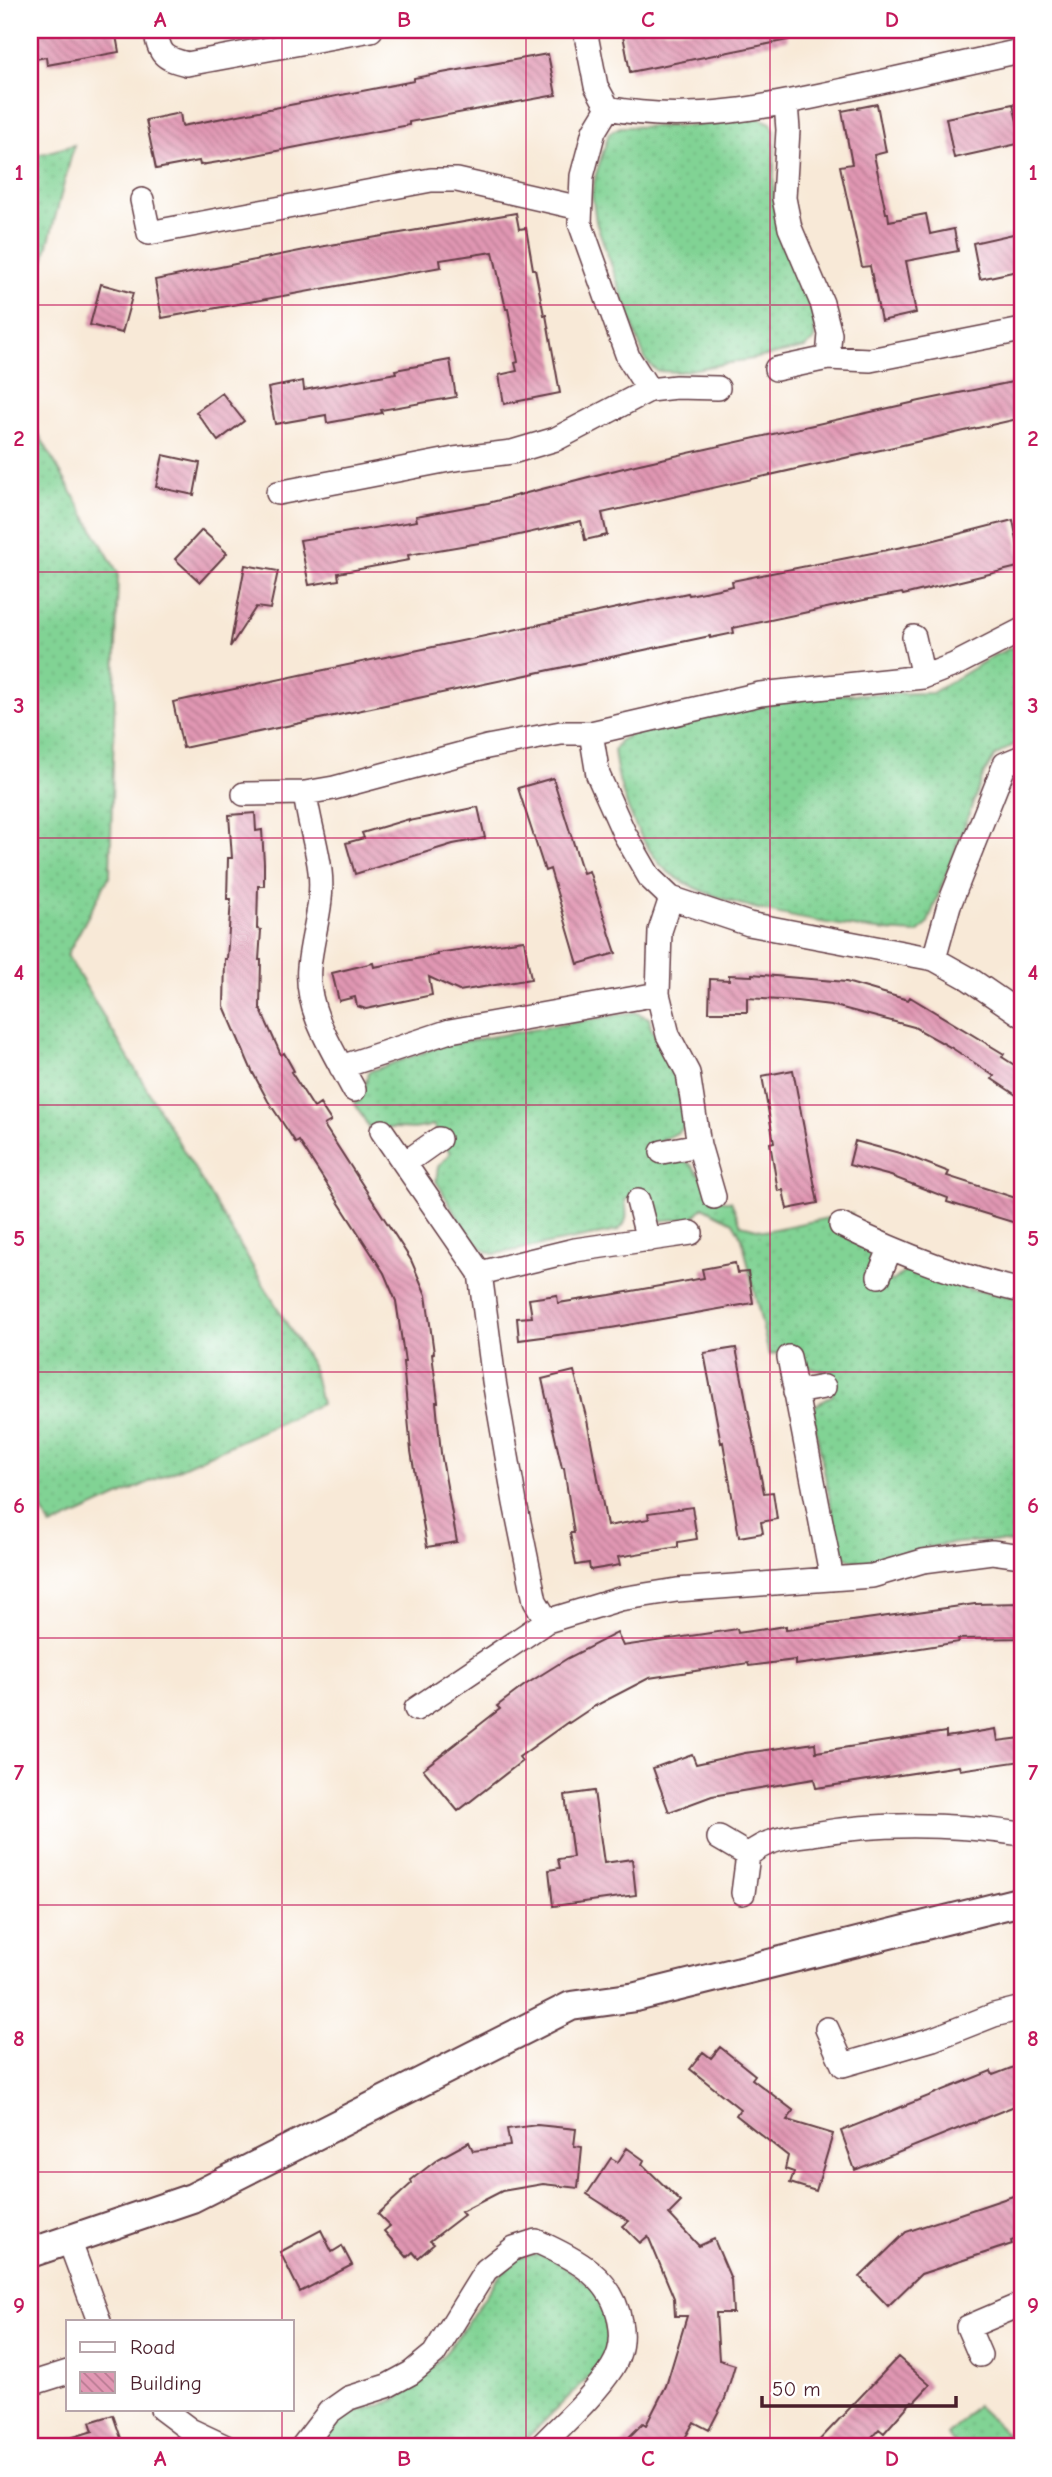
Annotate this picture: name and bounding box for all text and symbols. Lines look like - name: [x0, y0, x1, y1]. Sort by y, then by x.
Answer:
- text: A: [154, 6, 167, 33]
- text: B: [397, 6, 411, 33]
- text: C: [641, 6, 655, 33]
- text: D: [885, 6, 899, 33]
- text: 1: [14, 159, 24, 186]
- text: 1: [1028, 159, 1038, 186]
- text: 2: [13, 425, 25, 452]
- text: 2: [1027, 425, 1039, 452]
- text: 3: [13, 692, 25, 719]
- text: 3: [1027, 692, 1039, 719]
- text: 4: [14, 959, 25, 986]
- text: 4: [1028, 959, 1039, 986]
- text: 5: [13, 1225, 25, 1252]
- text: 5: [1027, 1225, 1039, 1252]
- text: 6: [13, 1492, 25, 1519]
- text: 6: [1027, 1492, 1039, 1519]
- text: 7: [14, 1759, 25, 1786]
- text: 7: [1028, 1759, 1039, 1786]
- text: 8: [13, 2025, 25, 2052]
- text: 8: [1027, 2025, 1039, 2052]
- text: 9: [13, 2292, 25, 2319]
- text: 9: [1027, 2292, 1039, 2319]
- legend: [66, 2320, 294, 2410]
- text: Road: [130, 2335, 175, 2359]
- scale bar: [762, 2365, 956, 2409]
- text: Building: [130, 2371, 202, 2395]
- text: 50 m: [772, 2377, 821, 2401]
- text: A: [154, 2445, 167, 2472]
- text: B: [397, 2445, 411, 2472]
- text: C: [641, 2445, 655, 2472]
- text: D: [885, 2445, 899, 2472]

